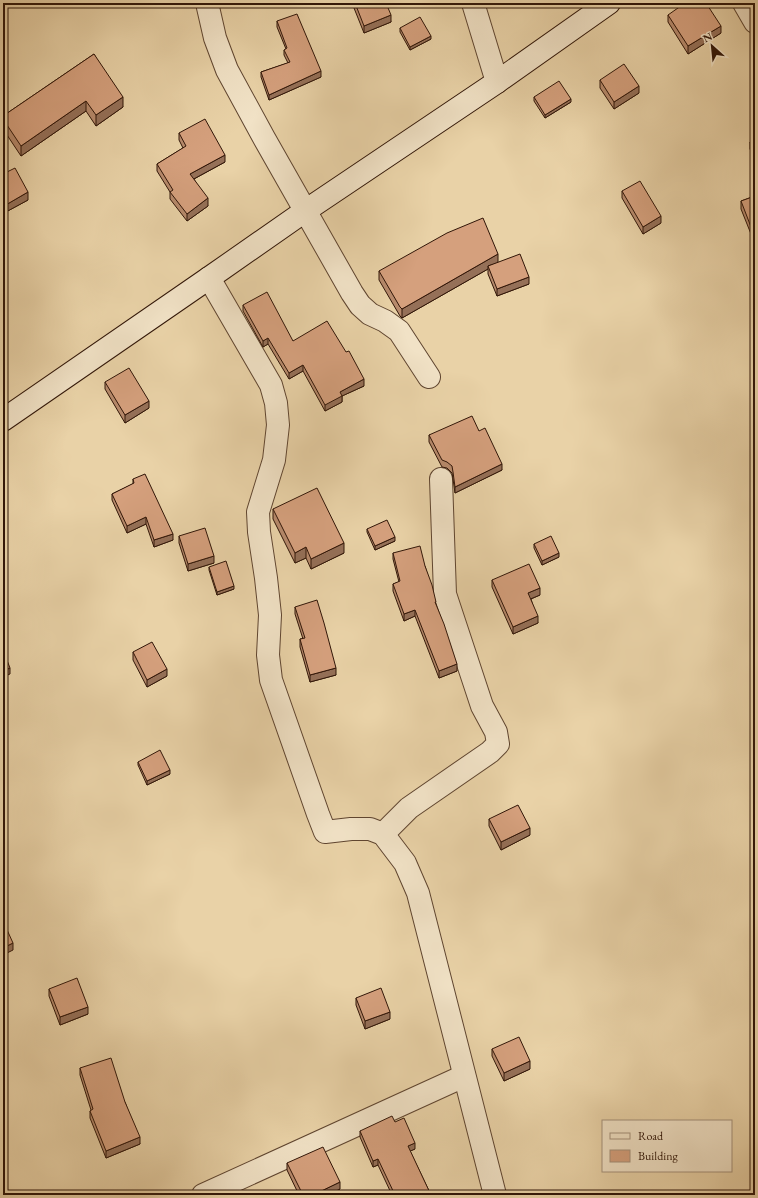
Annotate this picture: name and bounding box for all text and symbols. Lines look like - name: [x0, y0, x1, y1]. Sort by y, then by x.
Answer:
- north arrow: [692, 26, 732, 66]
- text: N: [700, 29, 715, 45]
- legend: [602, 1120, 732, 1172]
- text: Road: [638, 1128, 664, 1144]
- text: Building: [638, 1148, 679, 1164]

